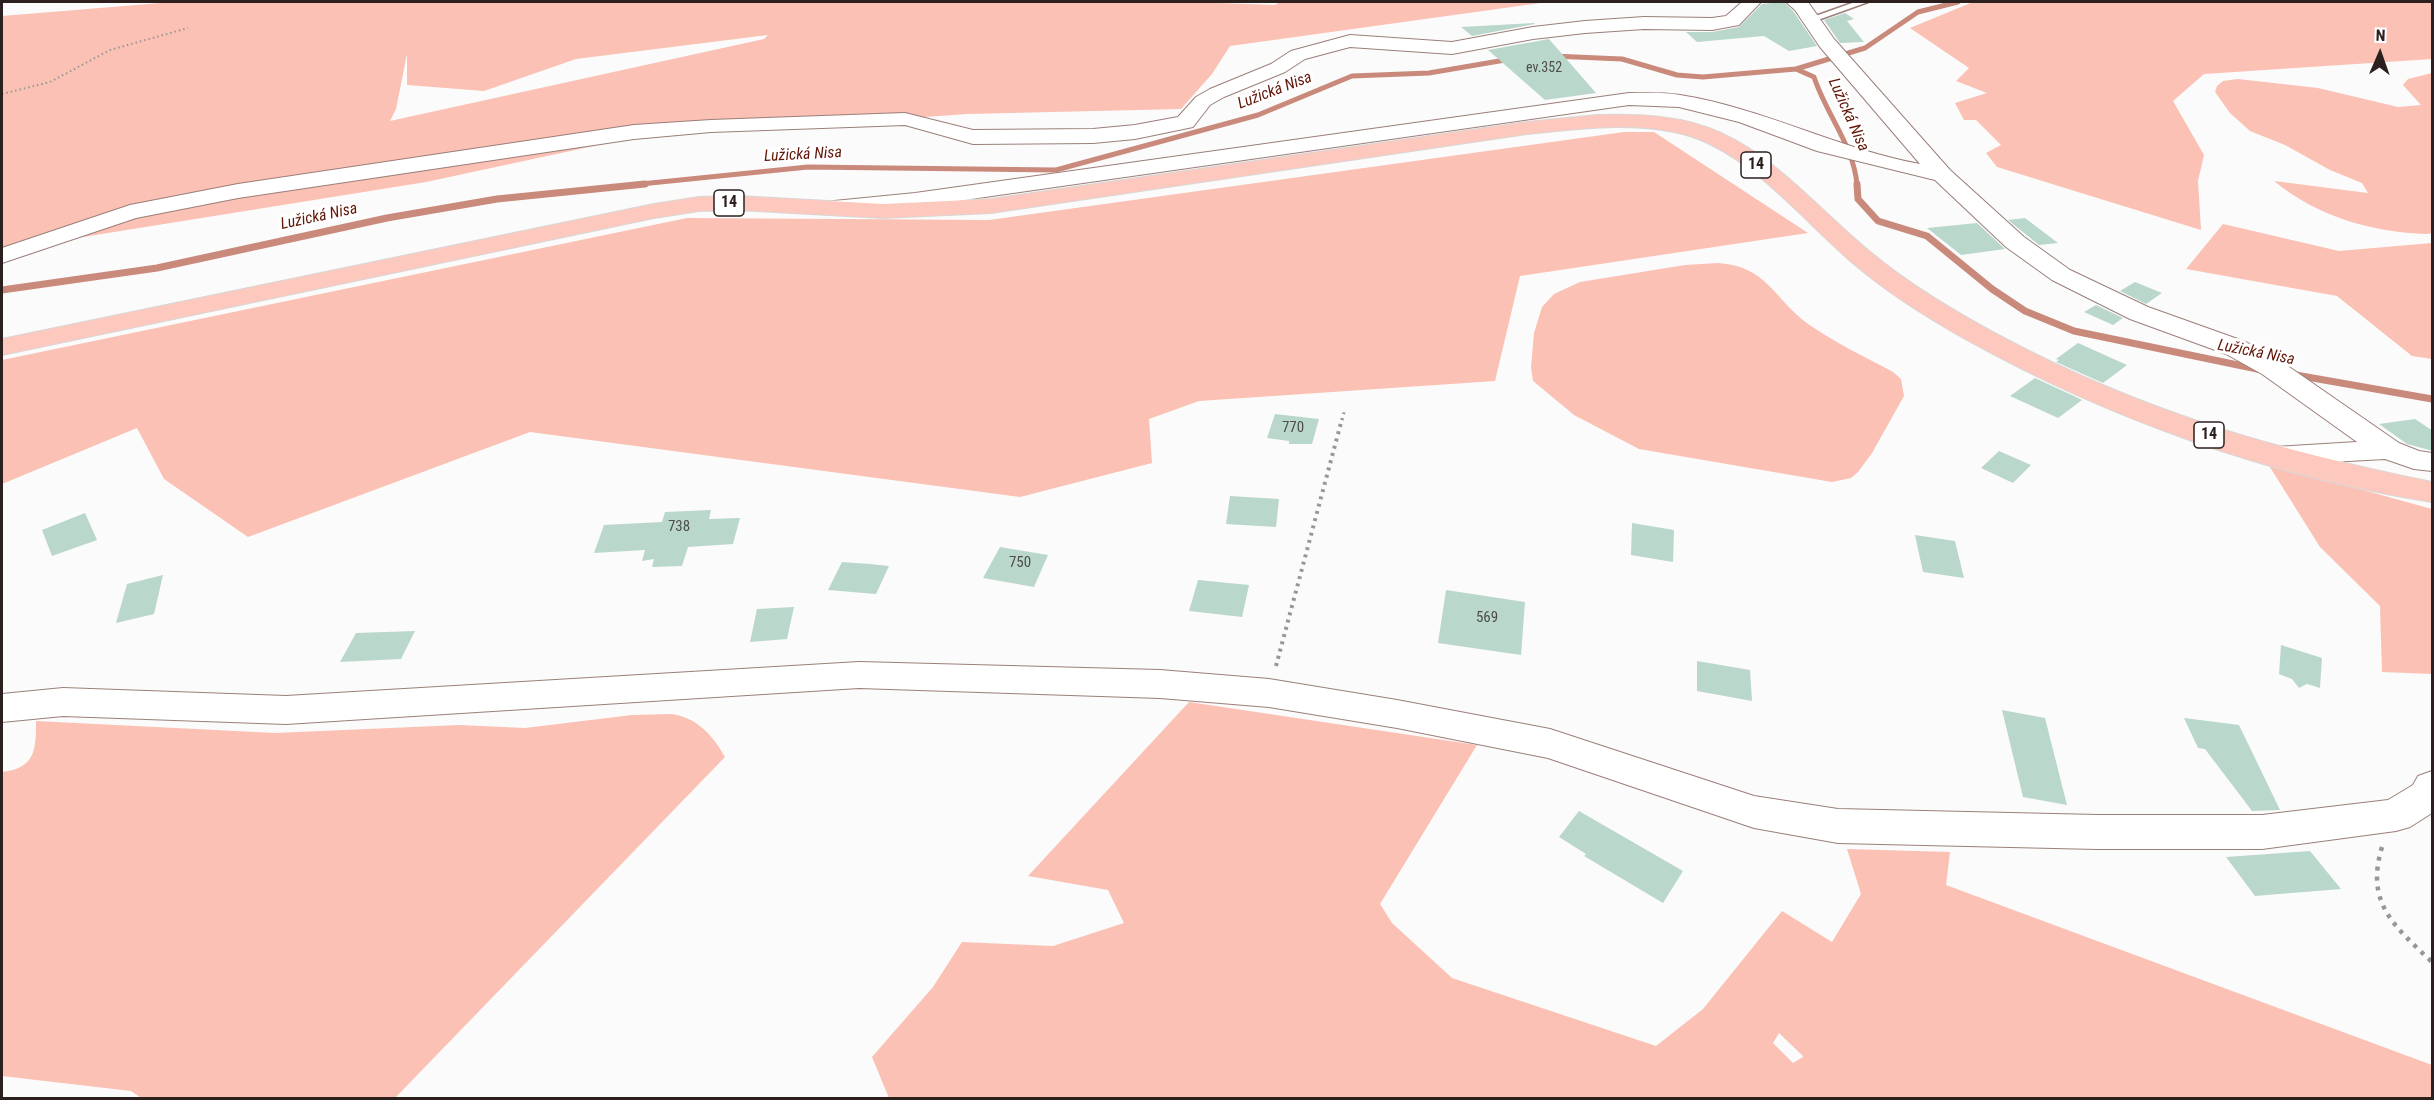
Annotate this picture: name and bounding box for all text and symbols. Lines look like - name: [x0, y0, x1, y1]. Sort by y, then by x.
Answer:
- north arrow: [2350, 24, 2410, 84]
- text: N: [2375, 26, 2386, 45]
- house number: ev.352: [1526, 60, 1562, 76]
- water label: Lužická Nisa: [1235, 68, 1315, 114]
- water label: Lužická Nisa: [1823, 76, 1873, 154]
- water label: Lužická Nisa: [764, 143, 842, 167]
- road number: 14: [1741, 152, 1771, 178]
- road number: 14: [714, 190, 744, 216]
- water label: Lužická Nisa: [279, 200, 359, 234]
- water label: Lužická Nisa: [2216, 336, 2296, 370]
- house number: 770: [1282, 419, 1304, 437]
- road number: 14: [2194, 422, 2224, 448]
- house number: 738: [668, 518, 690, 536]
- house number: 750: [1009, 554, 1031, 572]
- house number: 569: [1476, 609, 1498, 627]

